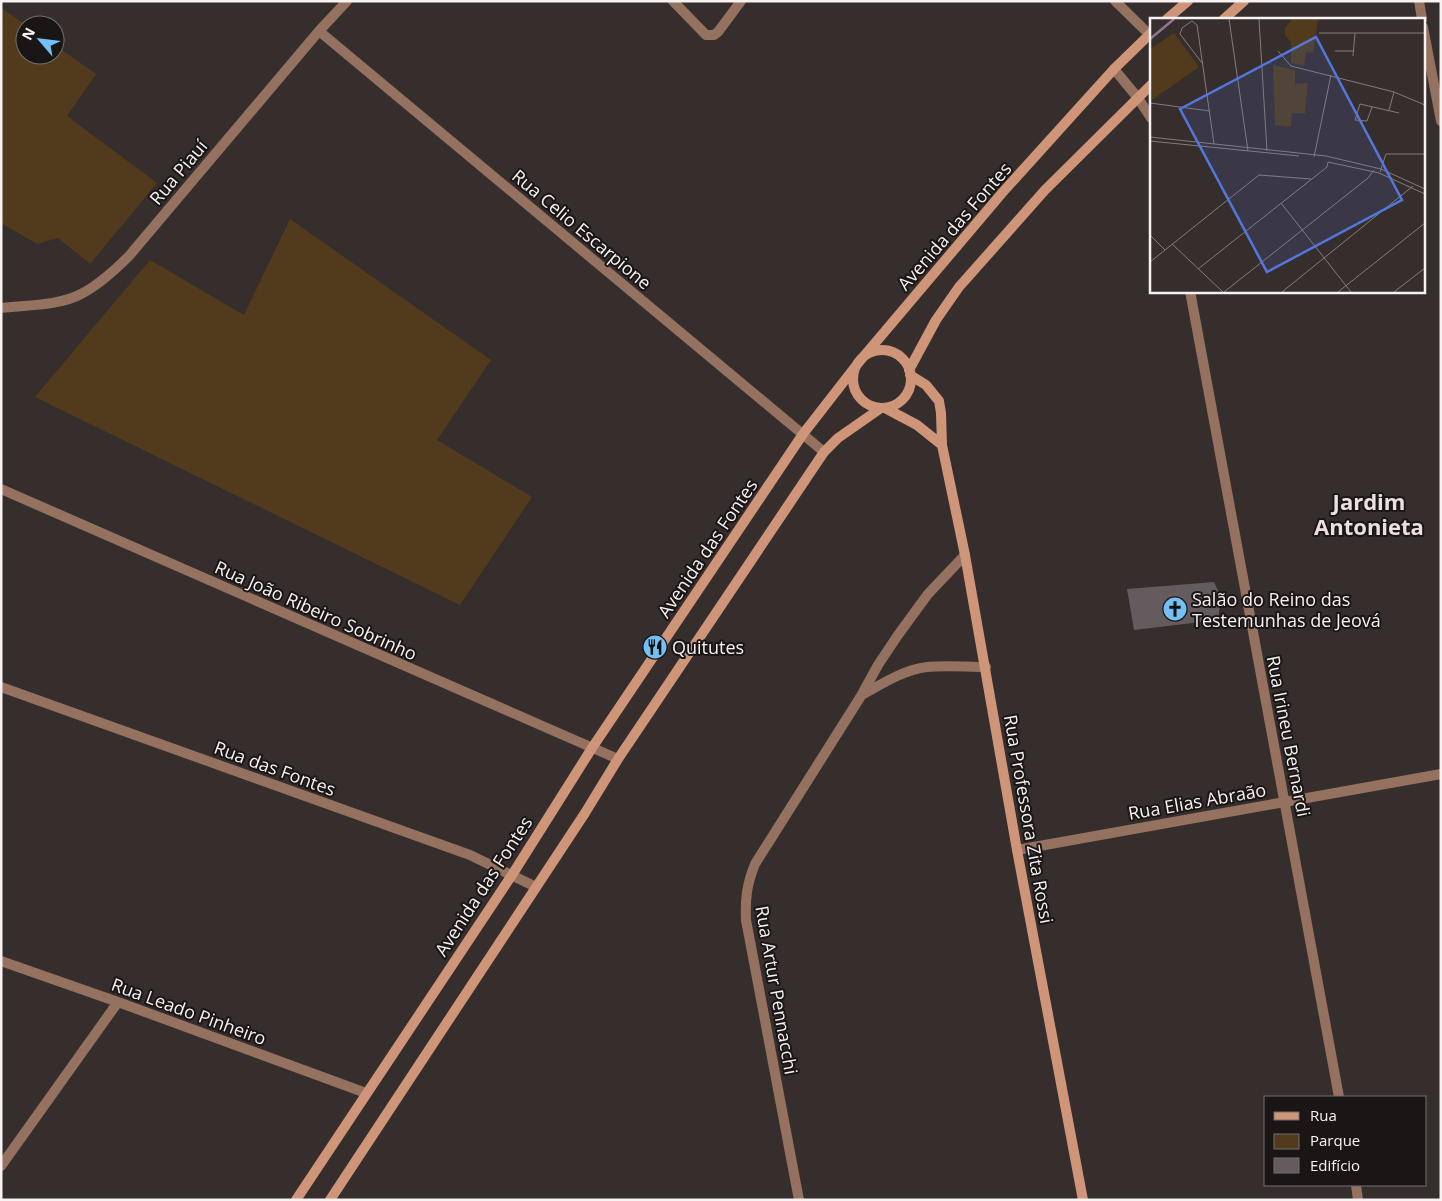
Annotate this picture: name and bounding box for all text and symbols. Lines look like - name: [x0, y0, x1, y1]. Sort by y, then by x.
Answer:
- north arrow: [15, 15, 65, 65]
- inset map: [1150, 18, 1424, 292]
- text: N: [17, 24, 39, 43]
- street label: Rua Piauí: [144, 134, 212, 210]
- street label: Avenida das Fontes: [892, 157, 1016, 295]
- street label: Rua Celio Escarpione: [507, 164, 657, 294]
- street label: Avenida das Fontes: [652, 474, 762, 622]
- district label: Jardim Antonieta: [1314, 486, 1424, 541]
- street label: Rua João Ribeiro Sobrinho: [211, 555, 421, 665]
- place label: Salão do Reino das Testemunhas de Jeová: [1192, 587, 1381, 632]
- church icon: Salão do Reino das Testemunhas de Jeová: [1162, 596, 1188, 622]
- restaurant icon: Quitutes: [642, 634, 668, 660]
- place label: Quitutes: [672, 635, 744, 659]
- street label: Rua Irineu Bernardi: [1262, 653, 1316, 819]
- street label: Rua Professora Zita Rossi: [999, 713, 1059, 925]
- street label: Rua das Fontes: [211, 735, 339, 801]
- street label: Rua Elias Abraão: [1126, 777, 1268, 825]
- street label: Avenida das Fontes: [429, 811, 537, 961]
- street label: Rua Artur Pennacchi: [750, 904, 804, 1076]
- street label: Rua Leado Pinheiro: [108, 972, 270, 1050]
- legend: [1264, 1096, 1427, 1186]
- text: Rua: [1310, 1105, 1337, 1125]
- text: Parque: [1310, 1130, 1360, 1150]
- text: Edifício: [1310, 1155, 1360, 1175]

